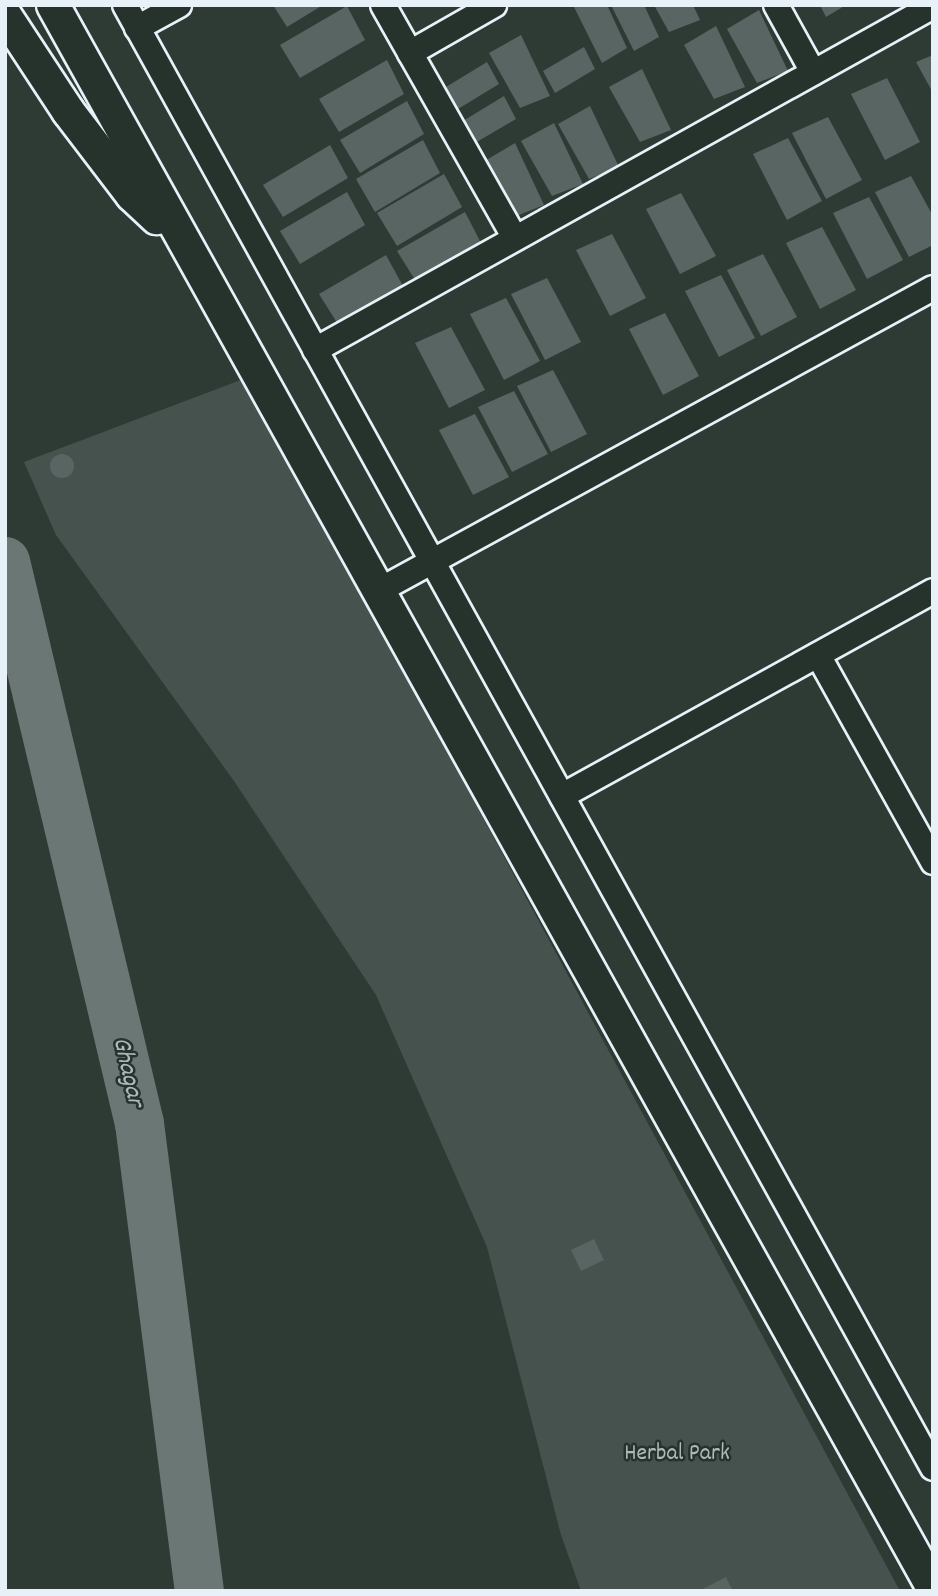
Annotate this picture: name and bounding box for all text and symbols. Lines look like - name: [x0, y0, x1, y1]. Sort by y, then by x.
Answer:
- water label: Ghagar: [104, 1034, 150, 1110]
- park label: Herbal Park: [624, 1441, 730, 1469]

